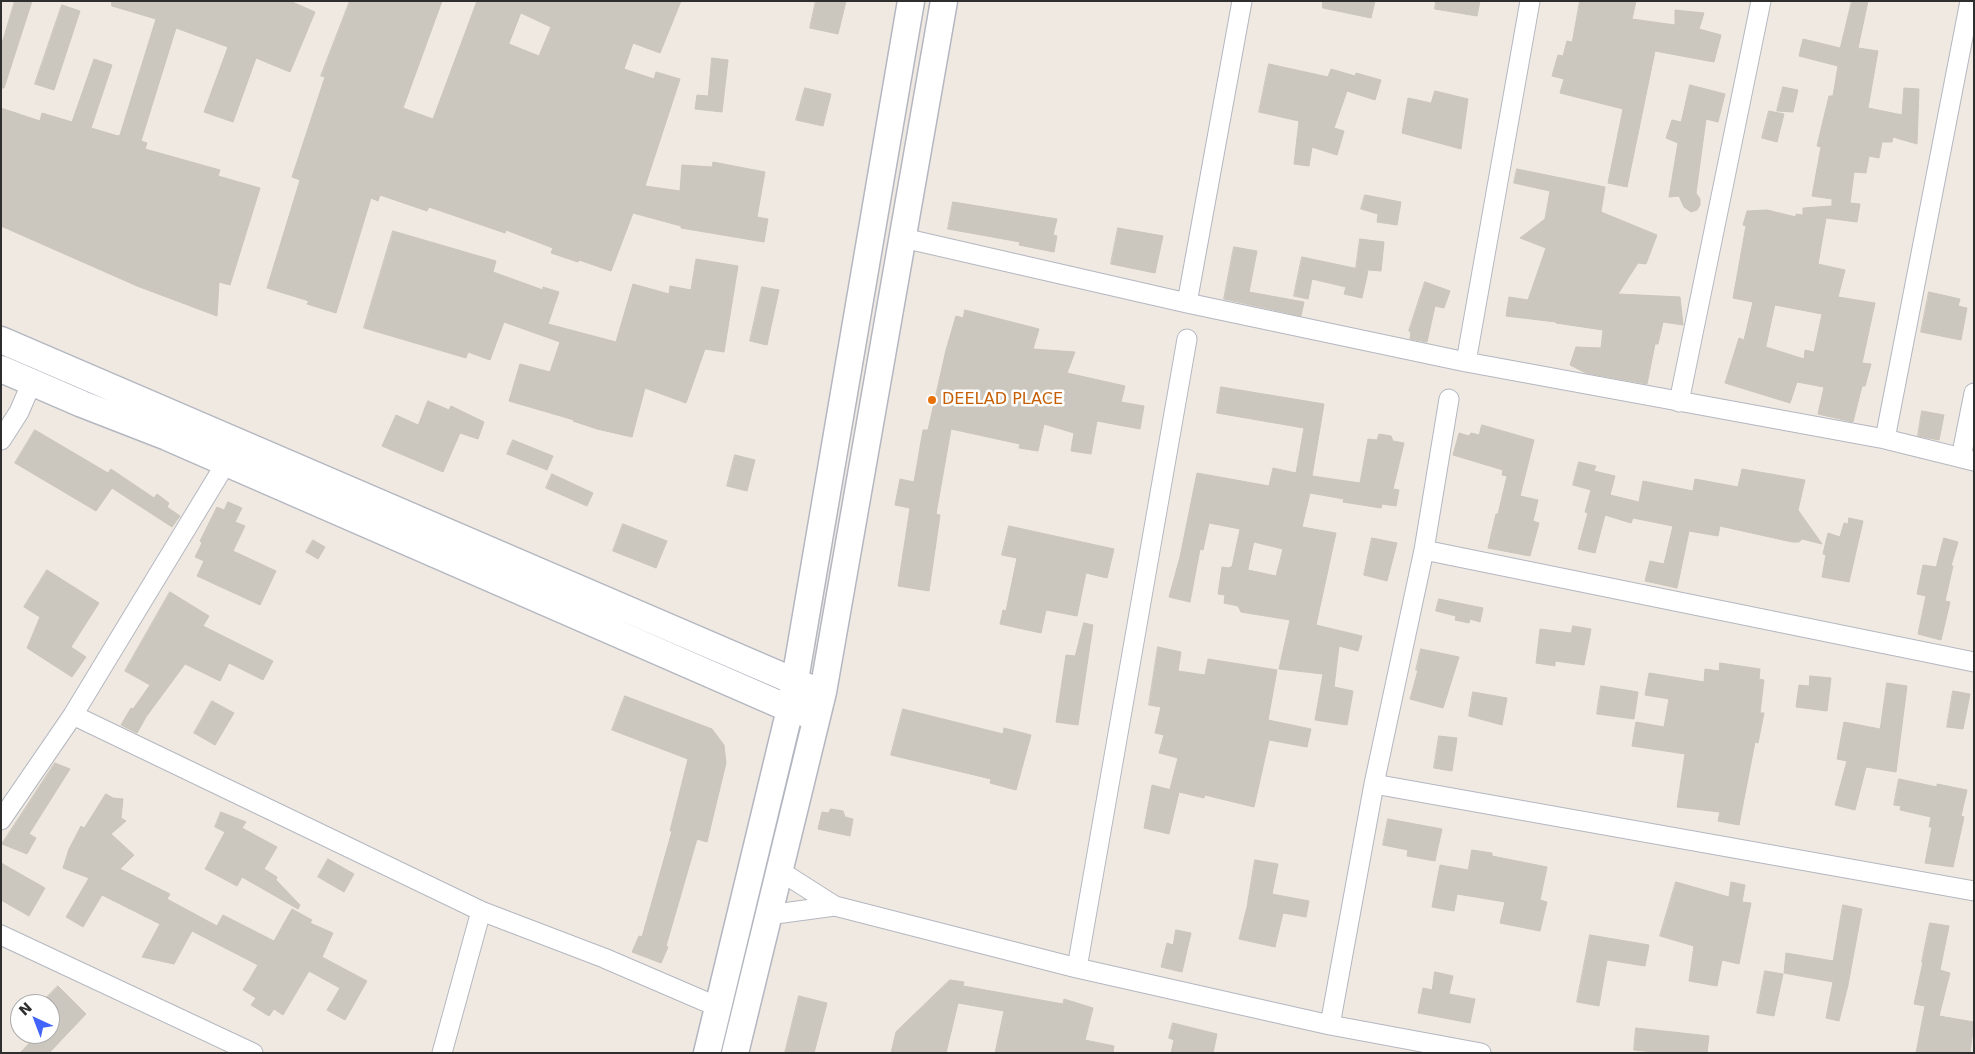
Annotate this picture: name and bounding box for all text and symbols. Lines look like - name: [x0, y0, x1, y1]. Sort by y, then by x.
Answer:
- place label: DEELAD PLACE: [942, 390, 1063, 410]
- marker: DEELAD PLACE: [926, 394, 938, 406]
- north arrow: [10, 994, 60, 1044]
- text: N: [16, 999, 35, 1019]

